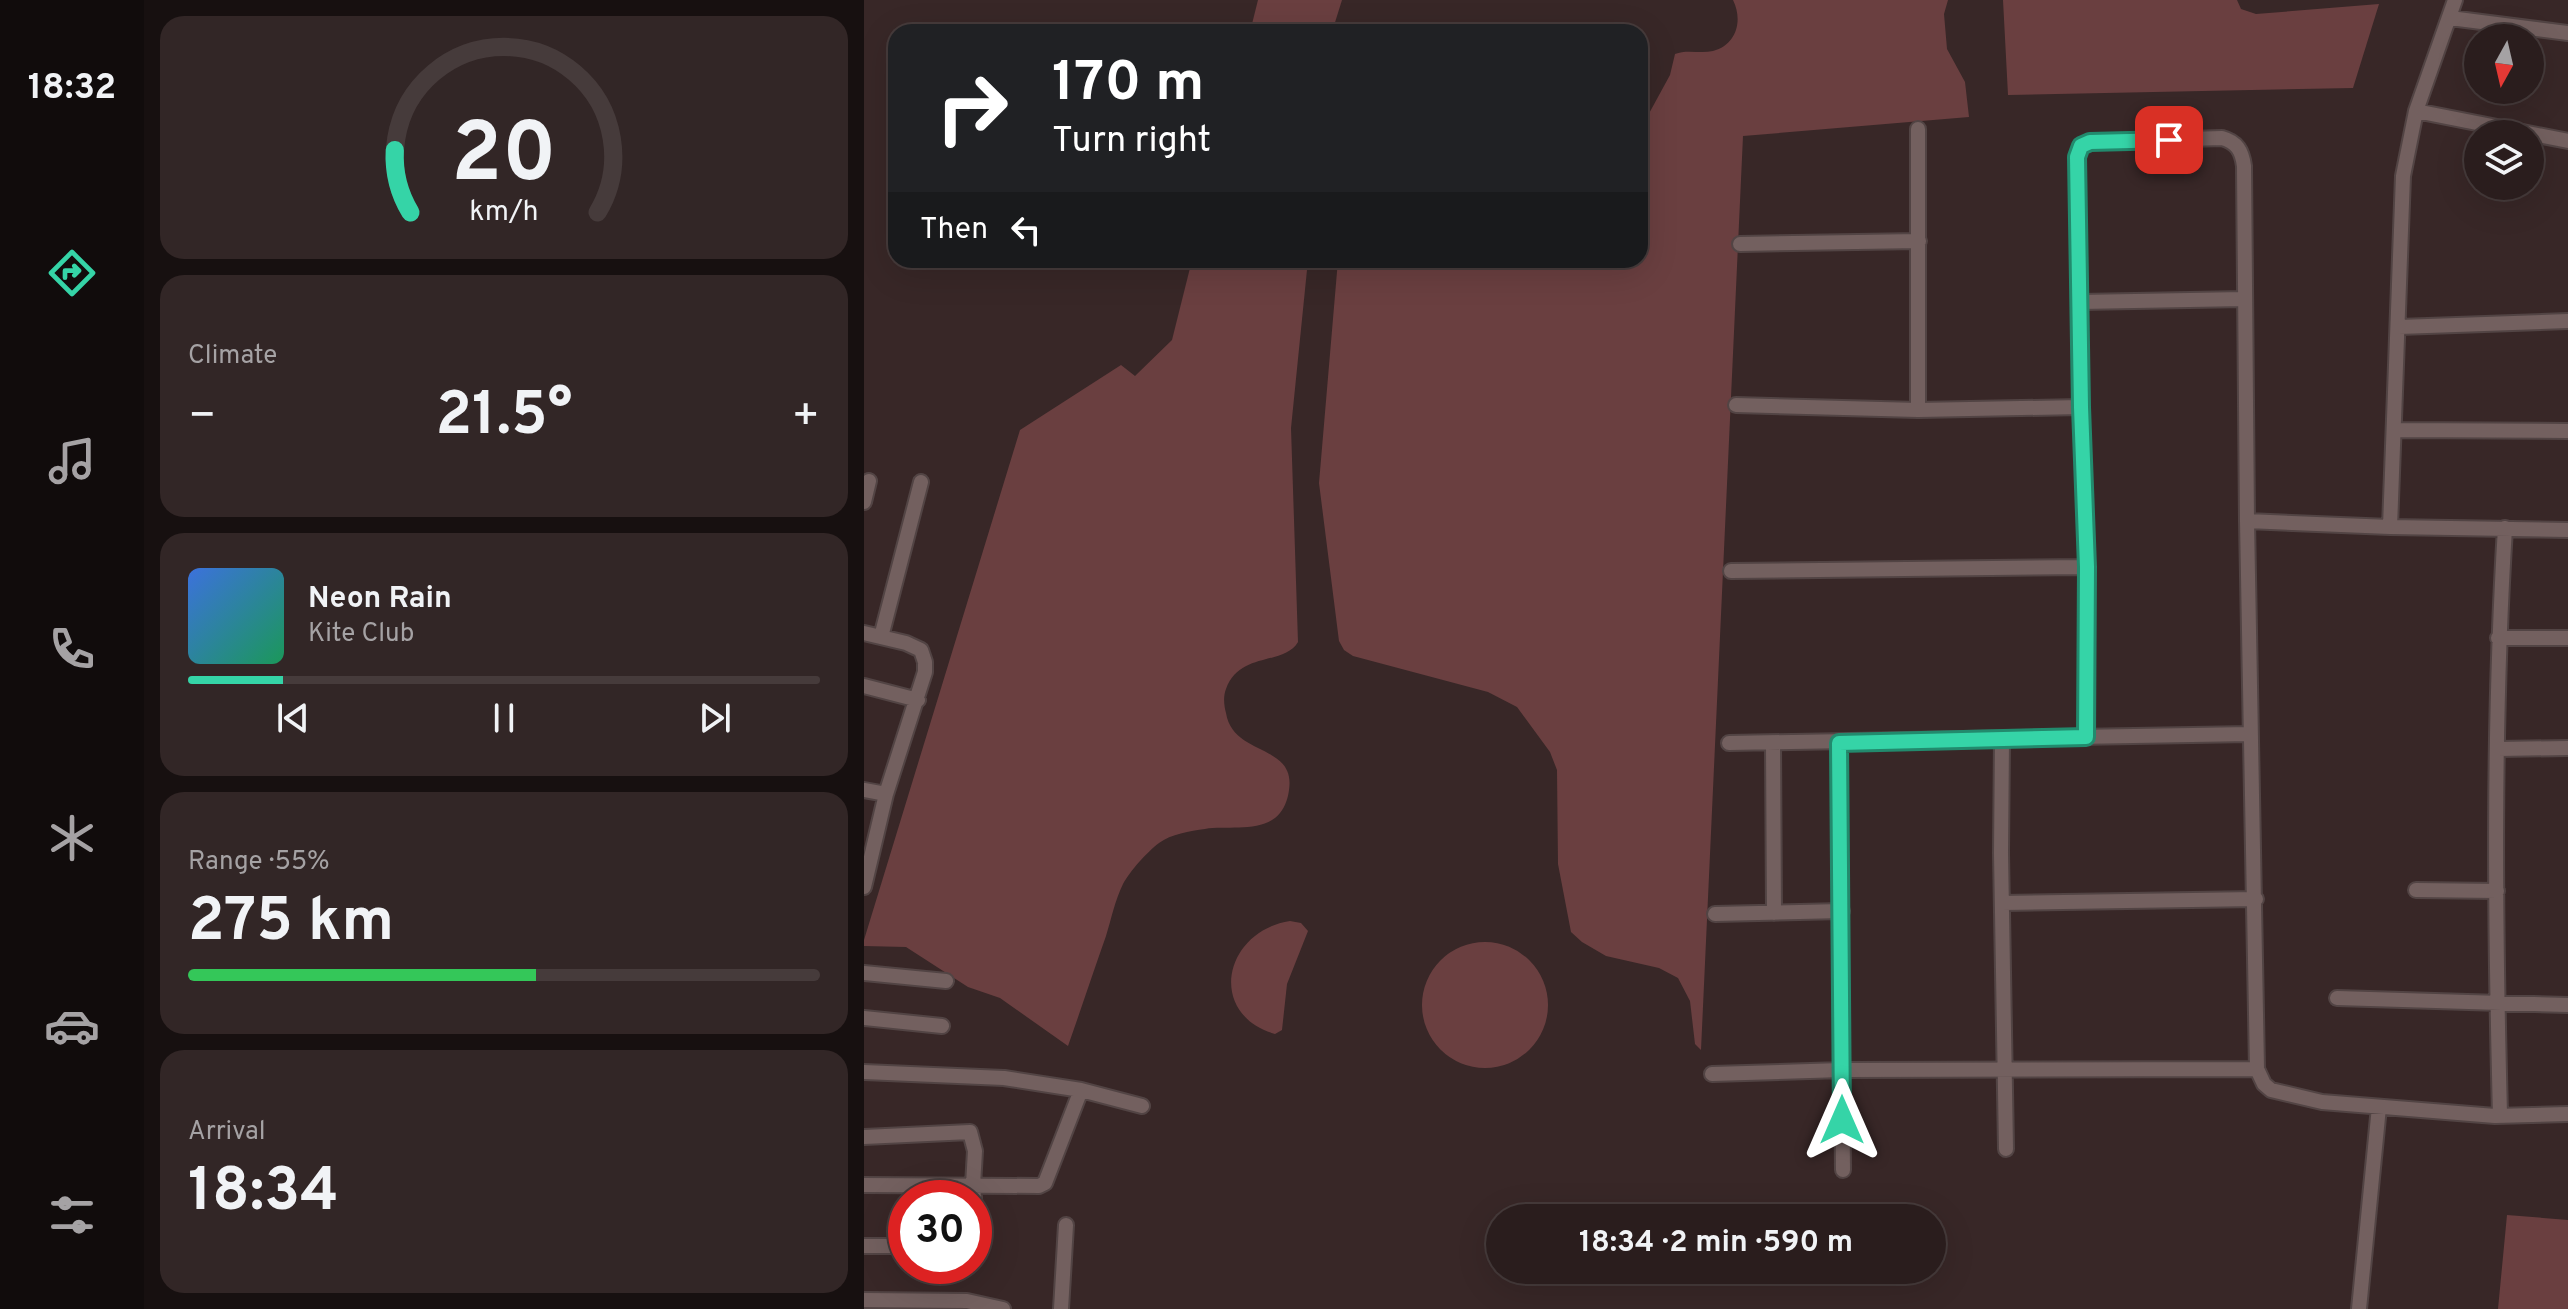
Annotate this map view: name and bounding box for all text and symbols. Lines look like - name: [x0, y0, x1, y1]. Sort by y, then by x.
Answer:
- north arrow: [2464, 24, 2544, 104]
- map controls: [2464, 24, 2544, 200]
- text: 170 m: [1052, 50, 1204, 120]
- icon: right: [920, 56, 1024, 160]
- text: 18:32: [28, 66, 116, 112]
- text: 20: [451, 106, 557, 211]
- pin: [2135, 106, 2203, 174]
- icon: arrive: [2147, 118, 2191, 162]
- text: Turn right: [1052, 119, 1211, 165]
- button: layers: [2464, 120, 2544, 200]
- text: km/h: [469, 195, 539, 231]
- icon: left: [1004, 208, 1048, 252]
- text: Then: [920, 212, 988, 249]
- icon: directions: [44, 245, 100, 301]
- text: Climate: [188, 340, 277, 373]
- text: 21.5°: [435, 380, 573, 456]
- text: −: [188, 390, 216, 446]
- text: +: [792, 390, 820, 446]
- icon: music: [44, 433, 100, 489]
- text: Neon Rain: [308, 581, 452, 618]
- text: Kite Club: [308, 618, 414, 651]
- icon: phone: [44, 621, 100, 677]
- icon: previous: [271, 696, 315, 740]
- icon: pause: [482, 696, 526, 740]
- icon: next: [693, 696, 737, 740]
- icon: climate: [44, 810, 100, 866]
- text: Range · 55%: [188, 846, 330, 879]
- text: 275 km: [188, 886, 394, 962]
- icon: car: [44, 998, 100, 1054]
- position arrow: [1800, 1078, 1884, 1162]
- text: Arrival: [188, 1116, 266, 1149]
- text: 18:34: [188, 1156, 339, 1232]
- speed limit sign: 30: [888, 1180, 992, 1284]
- icon: filters: [44, 1187, 100, 1243]
- text: 18:34 · 2 min · 590 m: [1579, 1225, 1853, 1262]

